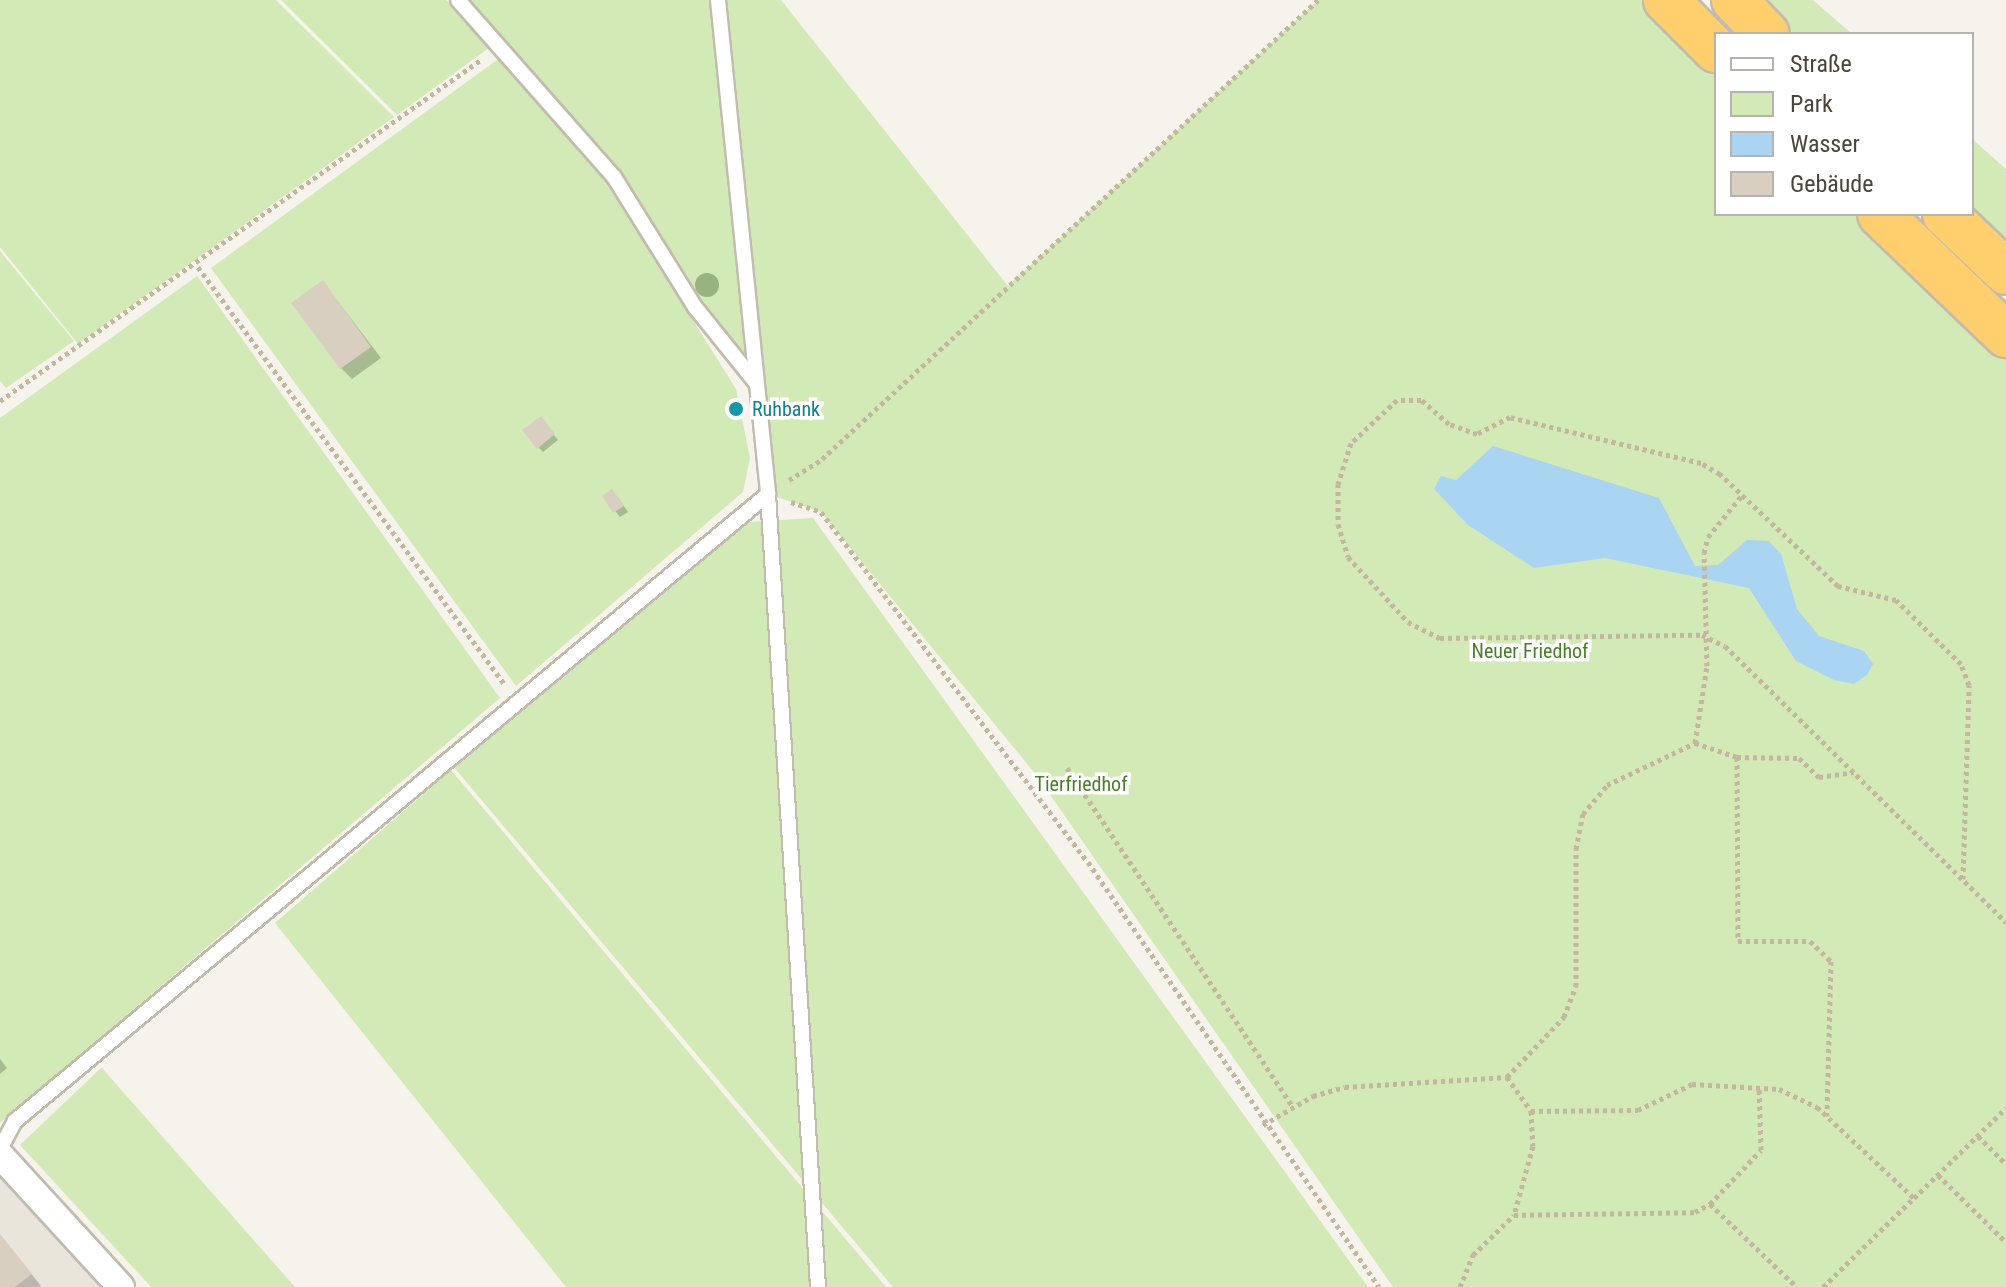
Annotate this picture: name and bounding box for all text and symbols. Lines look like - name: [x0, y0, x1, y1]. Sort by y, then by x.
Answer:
- legend: [1714, 32, 1974, 216]
- text: Straße: [1790, 50, 1852, 78]
- text: Park: [1790, 90, 1833, 118]
- text: Wasser: [1790, 130, 1860, 158]
- text: Gebäude: [1790, 170, 1874, 198]
- place label: Ruhbank: [752, 397, 820, 421]
- marker: Ruhbank: [727, 400, 745, 418]
- park label: Neuer Friedhof: [1472, 639, 1588, 663]
- park label: Tierfriedhof: [1035, 772, 1127, 796]

